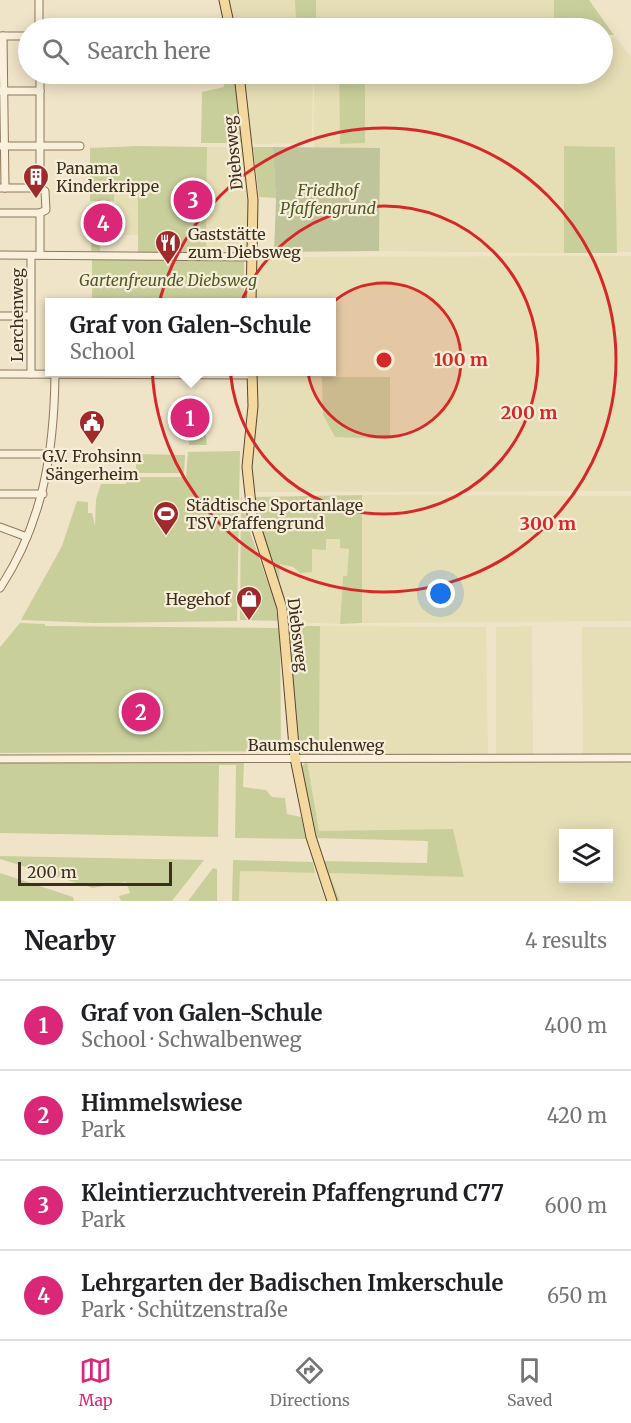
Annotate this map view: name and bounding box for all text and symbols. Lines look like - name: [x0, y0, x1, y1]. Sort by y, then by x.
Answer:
- search box: [18, 18, 613, 84]
- icon: search: [39, 35, 72, 68]
- text: Search here: [87, 37, 210, 65]
- street label: Diebsweg: [219, 115, 247, 191]
- place label: Panama Kinderkrippe: [56, 158, 159, 196]
- building icon: Panama Kinderkrippe: [21, 162, 51, 200]
- pin: 3: [174, 178, 212, 222]
- park label: Friedhof Pfaffengrund: [280, 180, 377, 218]
- pin: 4: [84, 200, 122, 246]
- place label: Gaststätte zum Diebsweg: [188, 224, 301, 262]
- restaurant icon: Gaststätte zum Diebsweg: [153, 228, 183, 266]
- street label: Lerchenweg: [7, 268, 27, 362]
- park label: Gartenfreunde Diebsweg: [79, 270, 257, 290]
- popup: [45, 298, 336, 376]
- text: Graf von Galen-Schule: [70, 311, 311, 339]
- text: School: [70, 339, 135, 364]
- text: 100 m: [434, 348, 488, 371]
- centre of rings: [374, 350, 394, 370]
- pin: 1: [170, 396, 210, 440]
- text: 200 m: [501, 401, 557, 424]
- public building icon: G.V. Frohsinn Sängerheim: [77, 408, 107, 446]
- place label: G.V. Frohsinn Sängerheim: [42, 446, 142, 484]
- place label: Städtische Sportanlage TSV Pfaffengrund: [186, 495, 363, 533]
- sports icon: Städtische Sportanlage TSV Pfaffengrund: [151, 499, 181, 537]
- text: 300 m: [520, 512, 576, 535]
- your location: [426, 579, 455, 608]
- shop icon: Hegehof: [234, 584, 264, 622]
- place label: Hegehof: [165, 589, 231, 609]
- street label: Diebsweg: [284, 597, 312, 673]
- pin: 2: [122, 690, 160, 734]
- street label: Baumschulenweg: [248, 735, 385, 755]
- map controls: [559, 829, 613, 883]
- button: layers: [559, 829, 613, 883]
- scale bar: [18, 859, 172, 886]
- text: 200 m: [27, 862, 77, 882]
- text: Nearby: [24, 924, 116, 957]
- text: 4 results: [525, 928, 607, 953]
- text: Graf von Galen-Schule: [81, 999, 322, 1027]
- text: 1: [39, 1013, 48, 1038]
- text: 400 m: [544, 1013, 607, 1038]
- text: School · Schwalbenweg: [81, 1027, 302, 1052]
- text: Himmelswiese: [81, 1089, 243, 1117]
- text: 2: [38, 1103, 49, 1128]
- text: 420 m: [547, 1103, 607, 1128]
- text: Park: [81, 1117, 125, 1142]
- text: Kleintierzuchtverein Pfaffengrund C77: [81, 1179, 504, 1207]
- text: 3: [38, 1193, 49, 1218]
- text: 600 m: [544, 1193, 607, 1218]
- text: Park: [81, 1207, 125, 1232]
- text: Lehrgarten der Badischen Imkerschule: [81, 1269, 503, 1297]
- text: 4: [37, 1283, 50, 1308]
- text: 650 m: [547, 1283, 607, 1308]
- text: Park · Schützenstraße: [81, 1297, 288, 1322]
- tab: Map: [79, 1354, 113, 1410]
- tab: Directions: [270, 1354, 350, 1410]
- tab: Saved: [507, 1354, 552, 1410]

